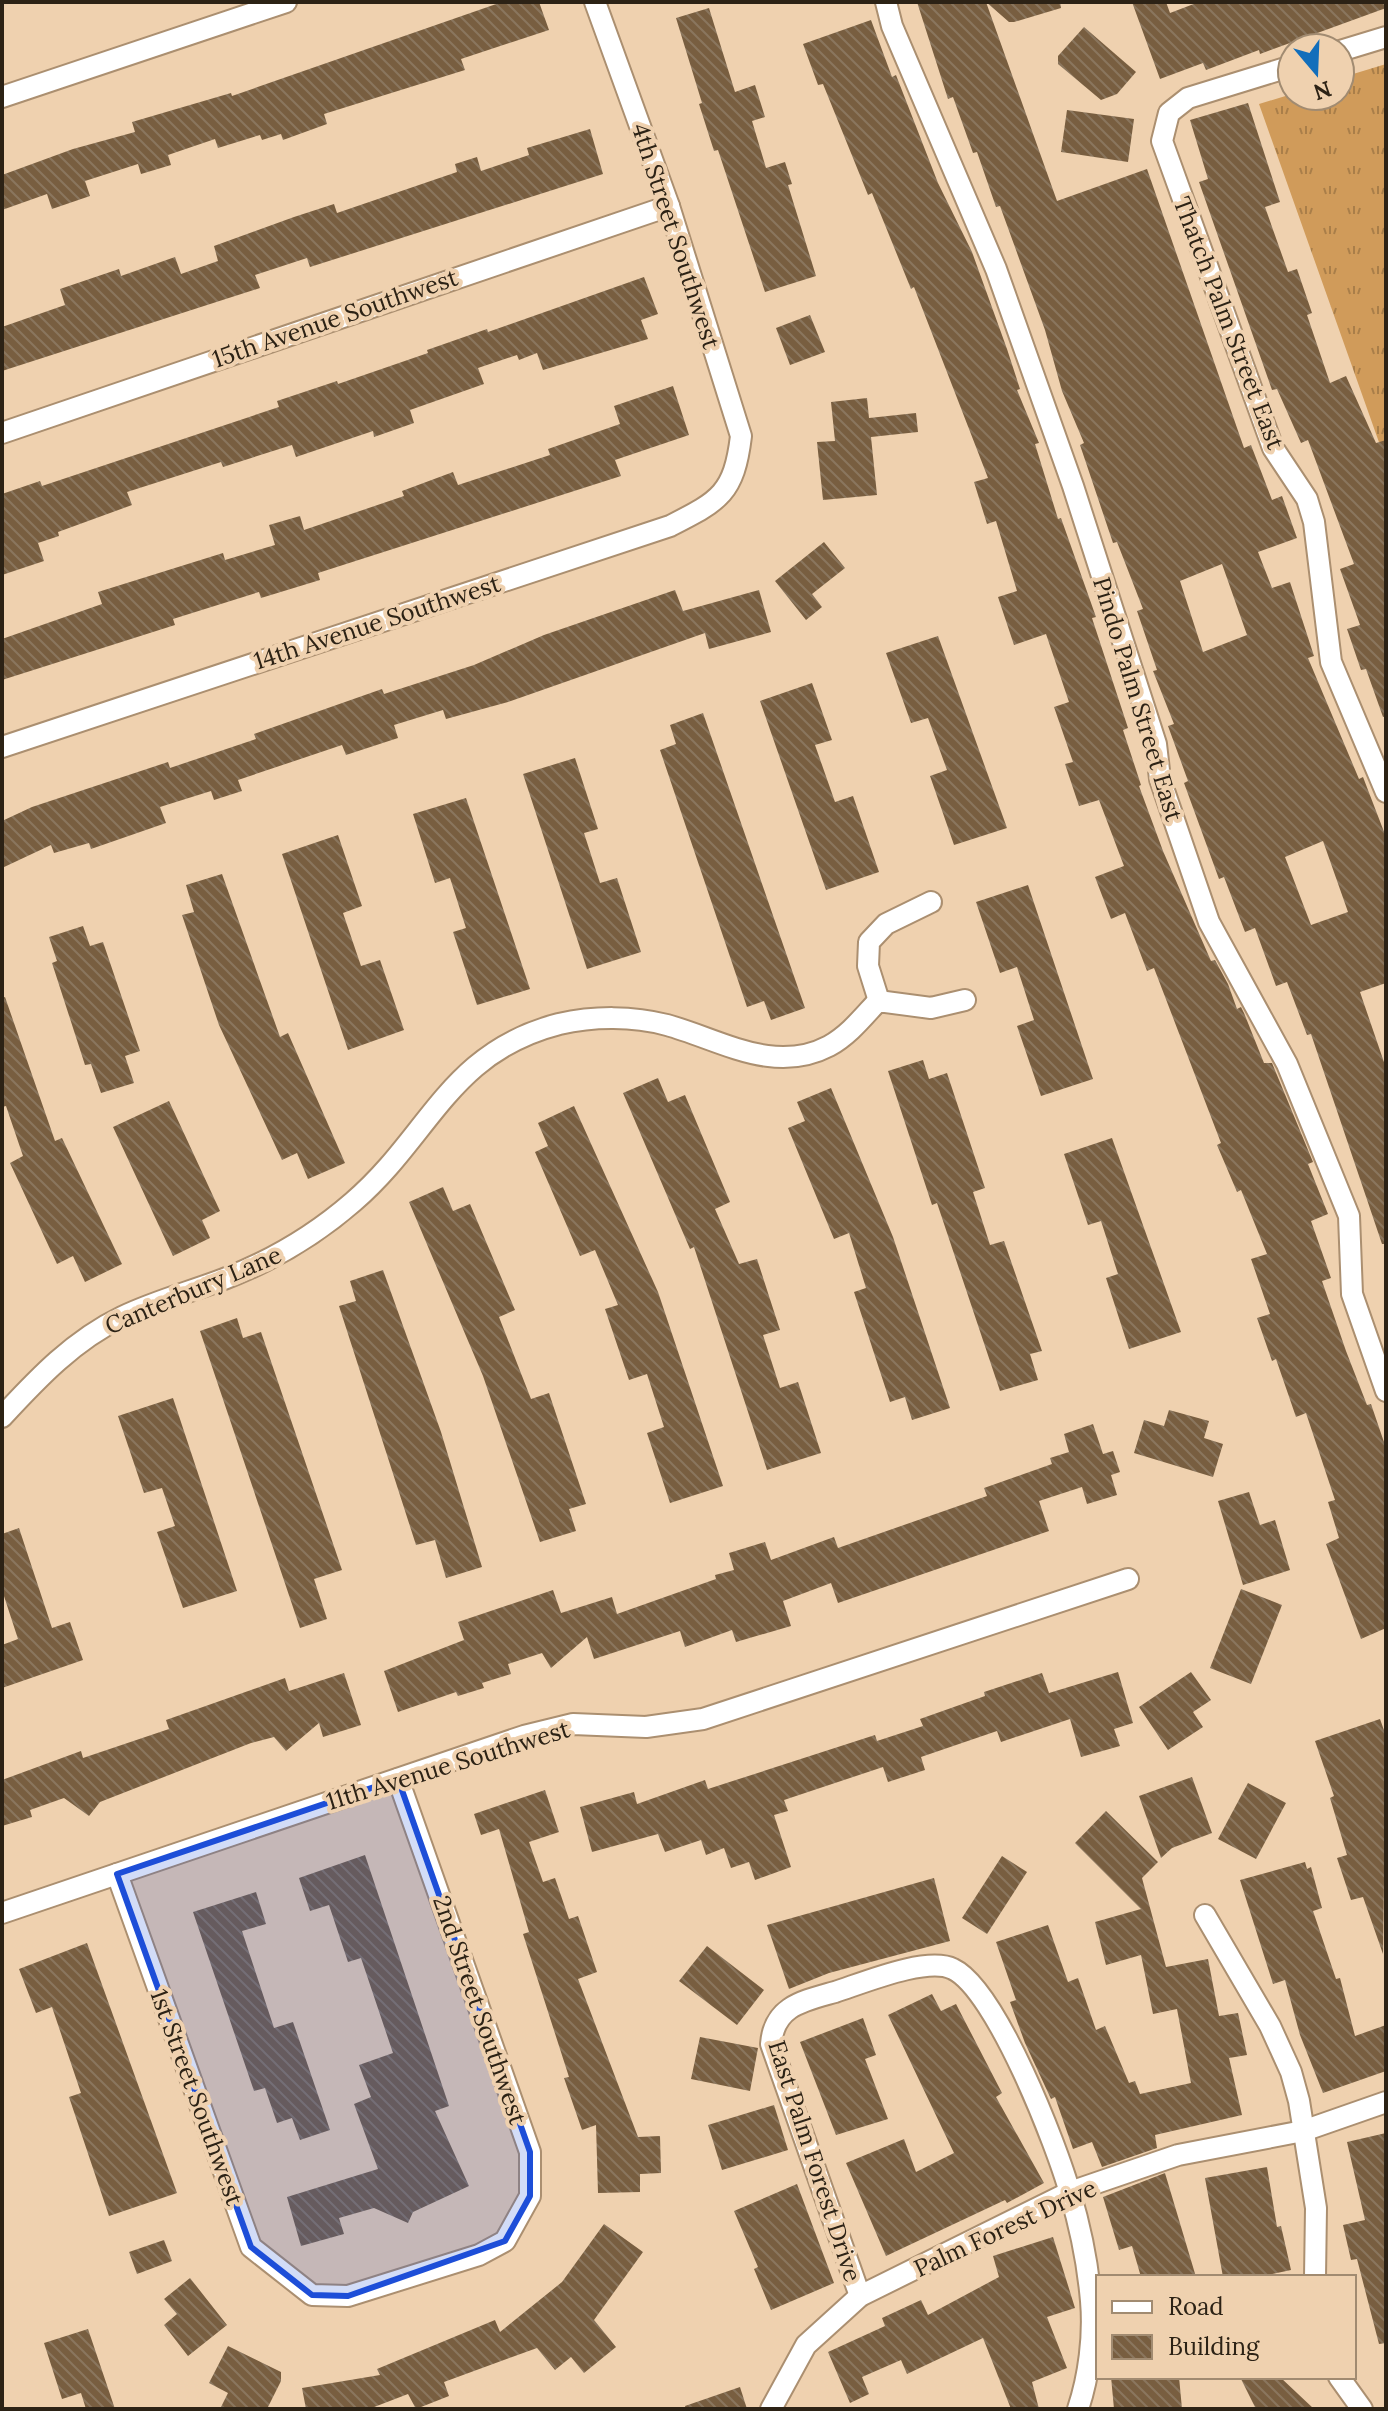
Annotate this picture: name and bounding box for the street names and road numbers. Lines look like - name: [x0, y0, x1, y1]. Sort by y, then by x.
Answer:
- street label: 4th Street Southwest: [625, 119, 727, 353]
- street label: Thatch Palm Street East: [1167, 192, 1292, 454]
- street label: 15th Avenue Southwest: [208, 261, 462, 375]
- street label: 14th Avenue Southwest: [250, 567, 505, 677]
- street label: Pindo Palm Street East: [1086, 573, 1190, 826]
- street label: Canterbury Lane: [100, 1239, 286, 1341]
- street label: 11th Avenue Southwest: [322, 1713, 574, 1817]
- street label: 2nd Street Southwest: [426, 1891, 534, 2129]
- street label: 1st Street Southwest: [144, 1985, 251, 2210]
- street label: East Palm Forest Drive: [761, 2036, 869, 2286]
- street label: Palm Forest Drive: [909, 2172, 1101, 2284]

